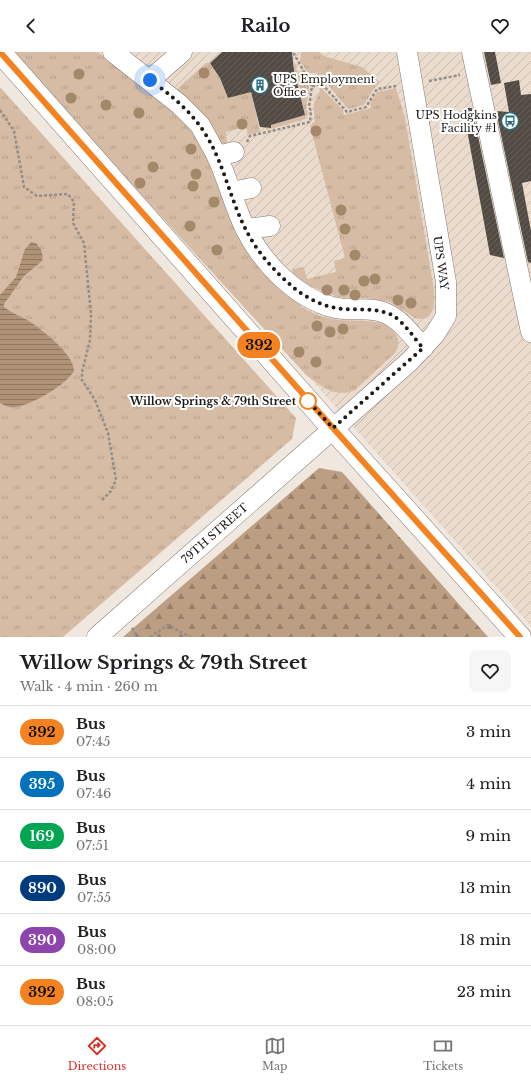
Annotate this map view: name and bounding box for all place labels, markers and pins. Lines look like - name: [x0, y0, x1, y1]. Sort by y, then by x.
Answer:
- place label: UPS Employment Office: [273, 72, 376, 99]
- building icon: UPS Employment Office: [250, 75, 270, 95]
- place label: UPS Hodgkins Facility #1: [416, 108, 497, 135]
- bus stop icon: UPS Hodgkins Facility #1: [500, 111, 520, 131]
- marker: Willow Springs & 79th Street: [299, 392, 317, 410]
- place label: Willow Springs & 79th Street: [129, 394, 297, 408]

